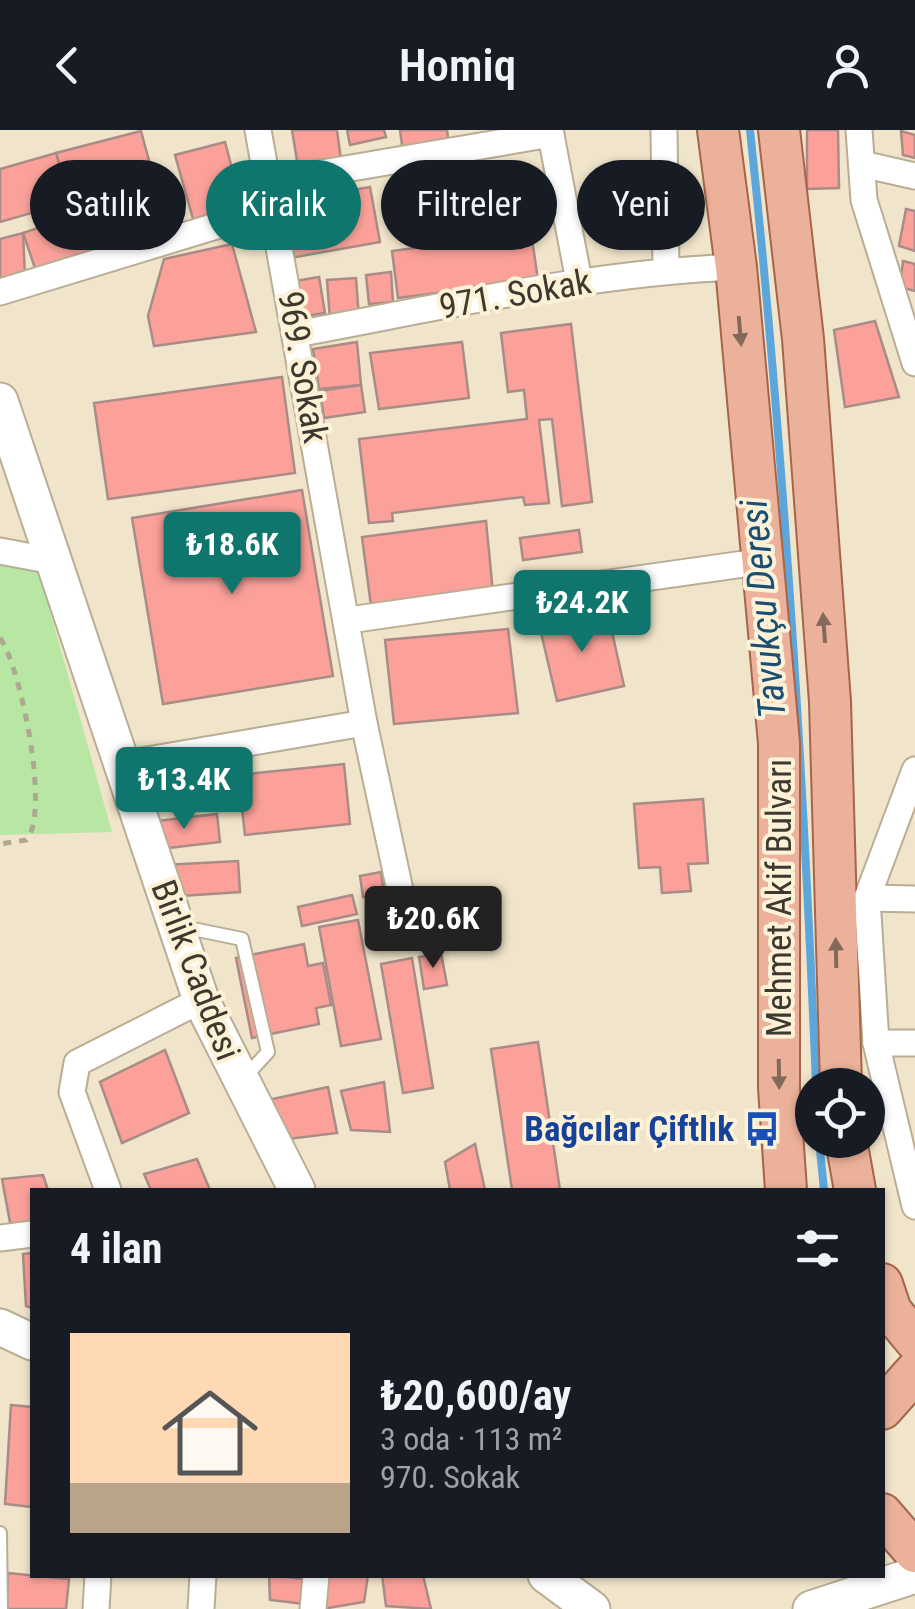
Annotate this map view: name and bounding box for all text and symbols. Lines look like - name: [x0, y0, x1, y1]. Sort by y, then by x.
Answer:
- icon: back: [40, 38, 95, 93]
- icon: person: [820, 38, 875, 93]
- text: Homiq: [399, 39, 516, 92]
- chip: Satılık: [30, 160, 186, 250]
- chip: Kiralık: [206, 160, 361, 250]
- chip: Filtreler: [381, 160, 557, 250]
- chip: Yeni: [577, 160, 705, 250]
- street label: 971. Sokak: [436, 261, 594, 328]
- street label: 969. Sokak: [269, 288, 336, 446]
- one-way arrow: [732, 316, 748, 348]
- water label: Tavukçu Deresi: [731, 497, 794, 720]
- pin: ₺18.6K: [151, 512, 313, 597]
- text: ₺18.6K: [186, 525, 278, 563]
- pin: ₺24.2K: [501, 570, 663, 655]
- text: ₺24.2K: [536, 583, 628, 621]
- one-way arrow: [816, 611, 832, 643]
- pin: ₺13.4K: [103, 747, 265, 832]
- street label: Mehmet Akif Bulvarı: [759, 759, 800, 1037]
- text: ₺13.4K: [138, 760, 230, 798]
- street label: Birlik Caddesi: [142, 874, 249, 1066]
- pin: ₺20.6K: [352, 886, 514, 971]
- text: ₺20.6K: [387, 899, 479, 937]
- one-way arrow: [828, 936, 844, 968]
- one-way arrow: [772, 1059, 788, 1091]
- map controls: [795, 1068, 885, 1158]
- button: locate: [795, 1068, 885, 1158]
- place label: Bağcılar Çiftlık: [524, 1109, 734, 1150]
- bus stop icon: Bağcılar Çiftlık: [743, 1110, 781, 1148]
- icon: filters: [790, 1221, 845, 1276]
- text: 4 ilan: [70, 1224, 163, 1273]
- text: ₺20,600/ay: [380, 1371, 571, 1420]
- icon: home: [150, 1373, 270, 1493]
- text: 3 oda · 113 m²: [380, 1420, 562, 1458]
- text: 970. Sokak: [380, 1458, 520, 1496]

